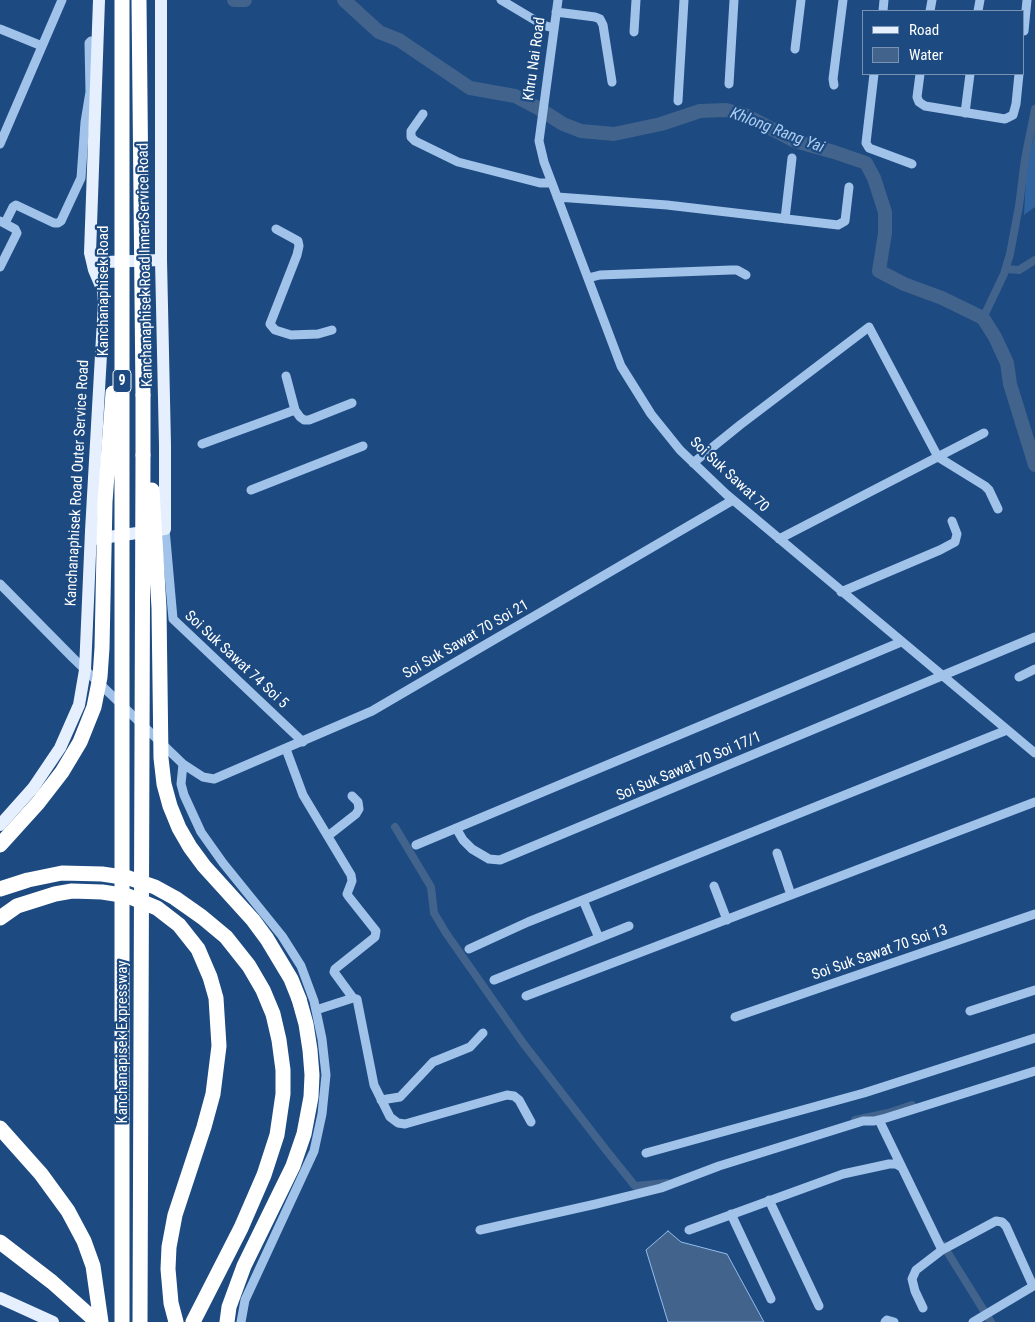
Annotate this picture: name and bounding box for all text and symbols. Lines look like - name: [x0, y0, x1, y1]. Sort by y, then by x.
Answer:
- legend: [862, 10, 1025, 75]
- street label: Khru Nai Road: [520, 16, 550, 102]
- text: Road: [909, 21, 939, 39]
- text: Water: [909, 46, 943, 64]
- water label: Khlong Rang Yai: [727, 104, 827, 158]
- street label: Kanchanaphisek Road Inner Service Road: [135, 143, 157, 387]
- street label: Kanchanaphisek Road: [95, 226, 113, 356]
- street label: Kanchanaphisek Road Outer Service Road: [63, 359, 93, 607]
- road number: 9: [113, 370, 131, 392]
- street label: Soi Suk Sawat 70: [686, 434, 772, 516]
- street label: Soi Suk Sawat 70 Soi 21: [400, 597, 532, 683]
- street label: Soi Suk Sawat 74 Soi 5: [180, 607, 292, 713]
- street label: Soi Suk Sawat 70 Soi 17/1: [614, 728, 764, 806]
- street label: Soi Suk Sawat 70 Soi 13: [810, 921, 950, 985]
- street label: Kanchanapisek Expressway: [114, 960, 132, 1124]

